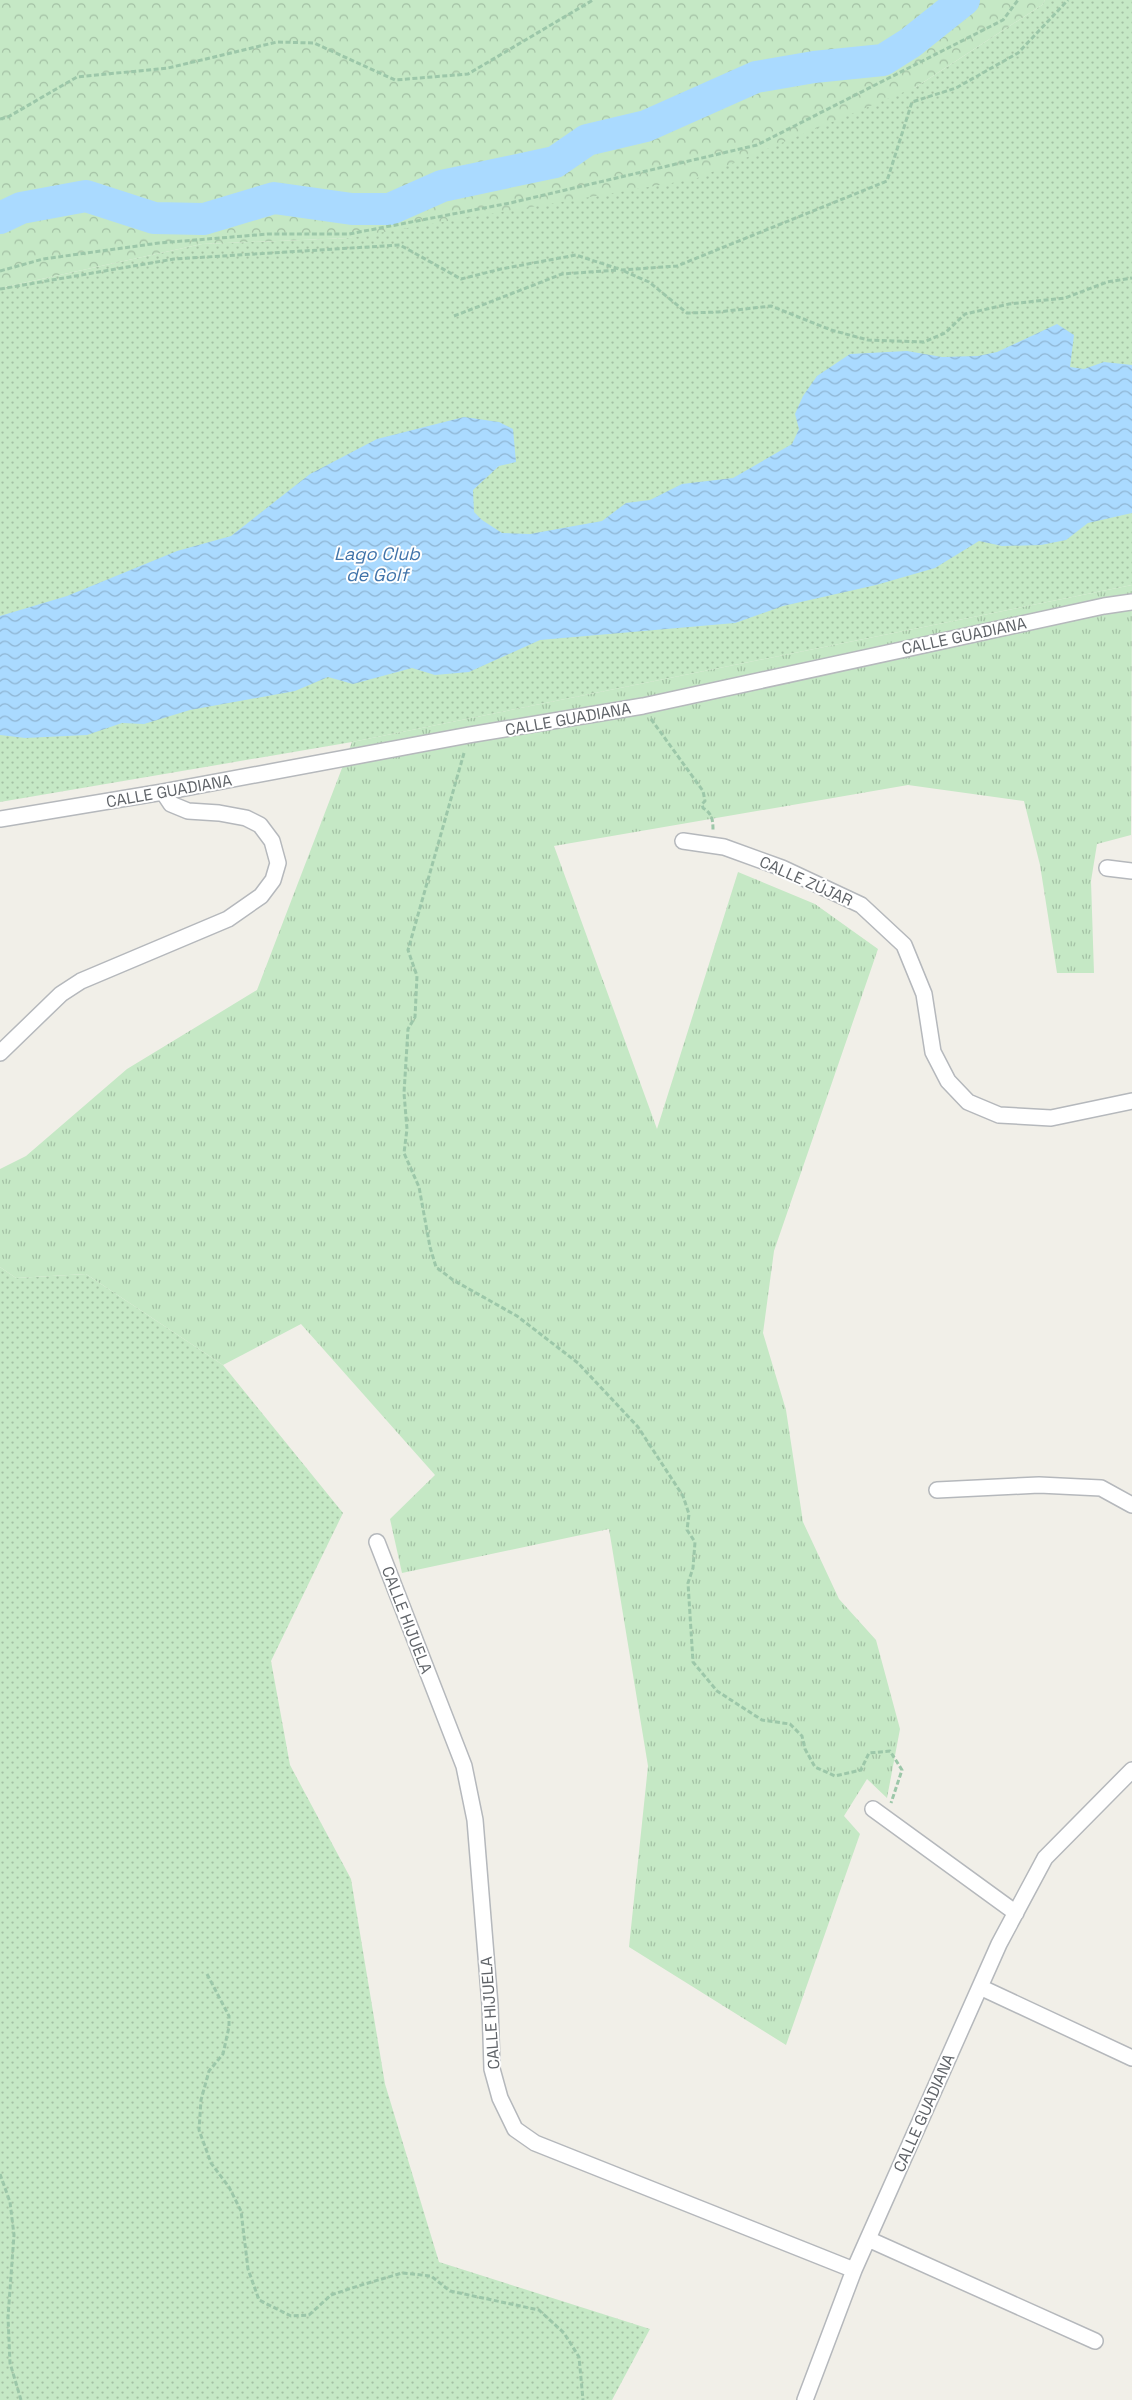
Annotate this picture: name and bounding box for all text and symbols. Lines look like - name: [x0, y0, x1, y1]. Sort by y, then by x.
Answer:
- water label: Lago Club de Golf: [334, 542, 421, 586]
- street label: CALLE GUADIANA: [900, 613, 1028, 659]
- street label: CALLE GUADIANA: [504, 698, 632, 740]
- street label: CALLE GUADIANA: [105, 770, 233, 812]
- street label: CALLE ZÚJAR: [756, 851, 856, 911]
- street label: CALLE HIJUELA: [377, 1563, 437, 1677]
- street label: CALLE HIJUELA: [476, 1956, 504, 2070]
- street label: CALLE GUADIANA: [889, 2051, 959, 2175]

